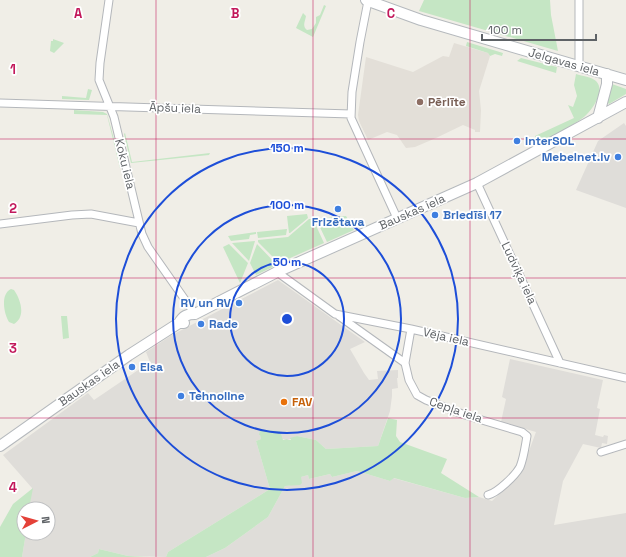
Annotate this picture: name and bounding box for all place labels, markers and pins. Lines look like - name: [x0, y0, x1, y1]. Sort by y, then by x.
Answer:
- place label: Pērlīte: [428, 94, 466, 110]
- marker: Pērlīte: [415, 97, 425, 107]
- place label: InterSOL: [525, 133, 575, 149]
- marker: InterSOL: [512, 136, 522, 146]
- place label: Mebelnet.lv: [542, 149, 610, 165]
- marker: Mebelnet.lv: [613, 152, 623, 162]
- marker: Frizētava: [333, 204, 343, 214]
- place label: Briedīši 17: [443, 207, 502, 223]
- marker: Briedīši 17: [430, 210, 440, 220]
- place label: Frizētava: [312, 214, 364, 230]
- place label: RV un RV: [181, 295, 232, 311]
- marker: RV un RV: [234, 298, 244, 308]
- centre of rings: [280, 312, 294, 326]
- place label: Rade: [209, 316, 238, 332]
- marker: Rade: [196, 319, 206, 329]
- place label: Elsa: [140, 359, 163, 375]
- marker: Elsa: [127, 362, 137, 372]
- place label: Tehnoline: [189, 388, 245, 404]
- marker: Tehnoline: [176, 391, 186, 401]
- place label: FAV: [292, 394, 313, 410]
- marker: FAV: [279, 397, 289, 407]

